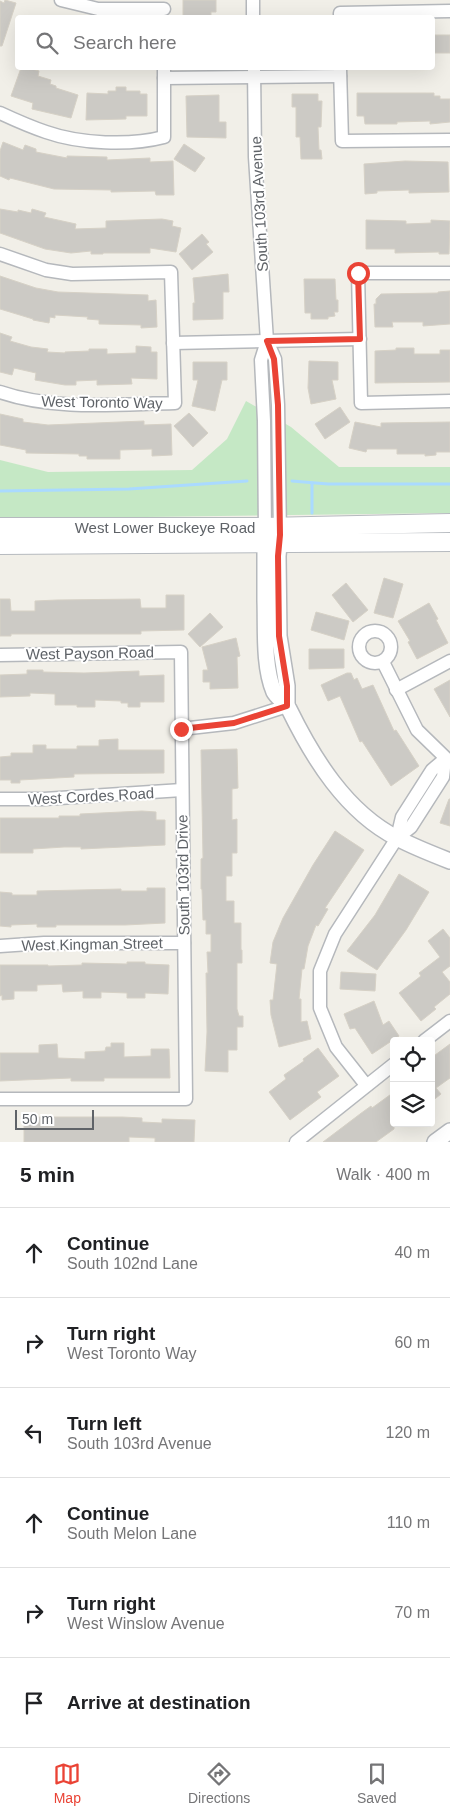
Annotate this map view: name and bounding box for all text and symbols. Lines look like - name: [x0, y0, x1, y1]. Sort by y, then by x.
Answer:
- search box: [15, 15, 435, 70]
- icon: search: [33, 29, 61, 57]
- text: Search here: [73, 32, 177, 53]
- street label: South 103rd Avenue: [247, 136, 271, 272]
- route start: [347, 262, 370, 285]
- street label: West Toronto Way: [41, 392, 163, 412]
- street label: West Lower Buckeye Road: [75, 519, 255, 536]
- street label: West Payson Road: [26, 643, 154, 663]
- route end: [170, 718, 193, 741]
- street label: West Cordes Road: [27, 784, 155, 808]
- street label: South 103rd Drive: [173, 814, 193, 936]
- street label: West Kingman Street: [21, 934, 164, 954]
- map controls: [390, 1037, 435, 1127]
- button: locate: [390, 1037, 435, 1082]
- button: layers: [390, 1082, 435, 1127]
- scale bar: [15, 1107, 94, 1130]
- text: 50 m: [22, 1111, 53, 1127]
- text: 5 min: [20, 1163, 75, 1186]
- text: Walk · 400 m: [336, 1166, 430, 1183]
- text: Continue: [67, 1233, 149, 1254]
- icon: ahead: [20, 1239, 48, 1267]
- text: 40 m: [394, 1244, 430, 1261]
- text: South 102nd Lane: [67, 1255, 198, 1272]
- text: Turn right: [67, 1323, 155, 1344]
- icon: right: [20, 1329, 48, 1357]
- text: 60 m: [394, 1334, 430, 1351]
- text: West Toronto Way: [67, 1345, 197, 1362]
- text: Turn left: [67, 1413, 142, 1434]
- icon: left: [20, 1419, 48, 1447]
- text: 120 m: [386, 1424, 430, 1441]
- text: South 103rd Avenue: [67, 1435, 212, 1452]
- text: Continue: [67, 1503, 149, 1524]
- icon: ahead: [20, 1509, 48, 1537]
- text: 110 m: [387, 1514, 430, 1531]
- text: South Melon Lane: [67, 1525, 197, 1542]
- text: Turn right: [67, 1593, 155, 1614]
- icon: right: [20, 1599, 48, 1627]
- text: 70 m: [394, 1604, 430, 1621]
- text: West Winslow Avenue: [67, 1615, 225, 1632]
- icon: arrive: [20, 1689, 48, 1717]
- text: Arrive at destination: [67, 1692, 251, 1713]
- tab: Map: [53, 1760, 81, 1806]
- tab: Directions: [188, 1760, 250, 1806]
- tab: Saved: [357, 1760, 397, 1806]

